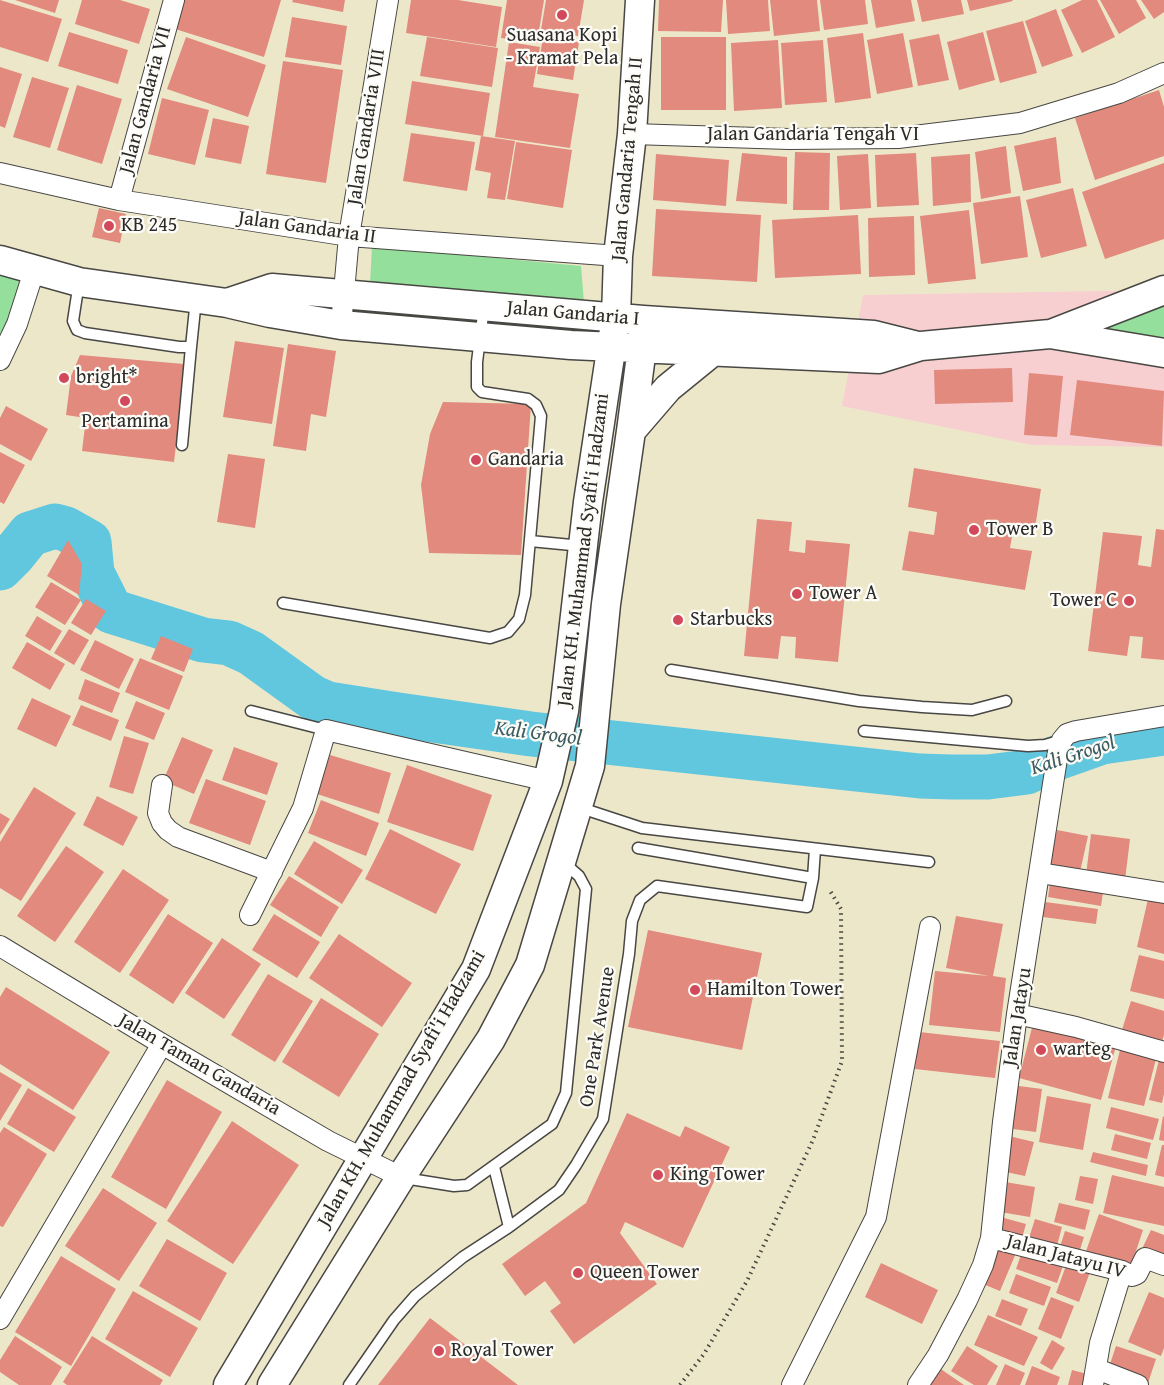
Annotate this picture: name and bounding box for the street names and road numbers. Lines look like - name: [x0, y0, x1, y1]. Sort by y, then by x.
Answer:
- street label: Jalan Gandaria VII: [115, 23, 177, 177]
- street label: Jalan Gandaria VIII: [343, 47, 391, 207]
- street label: Jalan Gandaria Tengah II: [607, 56, 649, 262]
- street label: Jalan Gandaria Tengah VI: [707, 123, 919, 147]
- street label: Jalan Gandaria II: [236, 206, 378, 250]
- street label: Jalan Gandaria I: [506, 296, 640, 332]
- street label: Jalan KH. Muhammad Syafi'i Hadzami: [553, 392, 615, 708]
- street label: Jalan KH. Muhammad Syafi'i Hadzami: [313, 946, 491, 1232]
- street label: One Park Avenue: [575, 965, 621, 1109]
- street label: Jalan Jatayu: [998, 966, 1038, 1068]
- street label: Jalan Taman Gandaria: [113, 1009, 285, 1121]
- street label: Jalan Jatayu IV: [1003, 1229, 1129, 1285]

